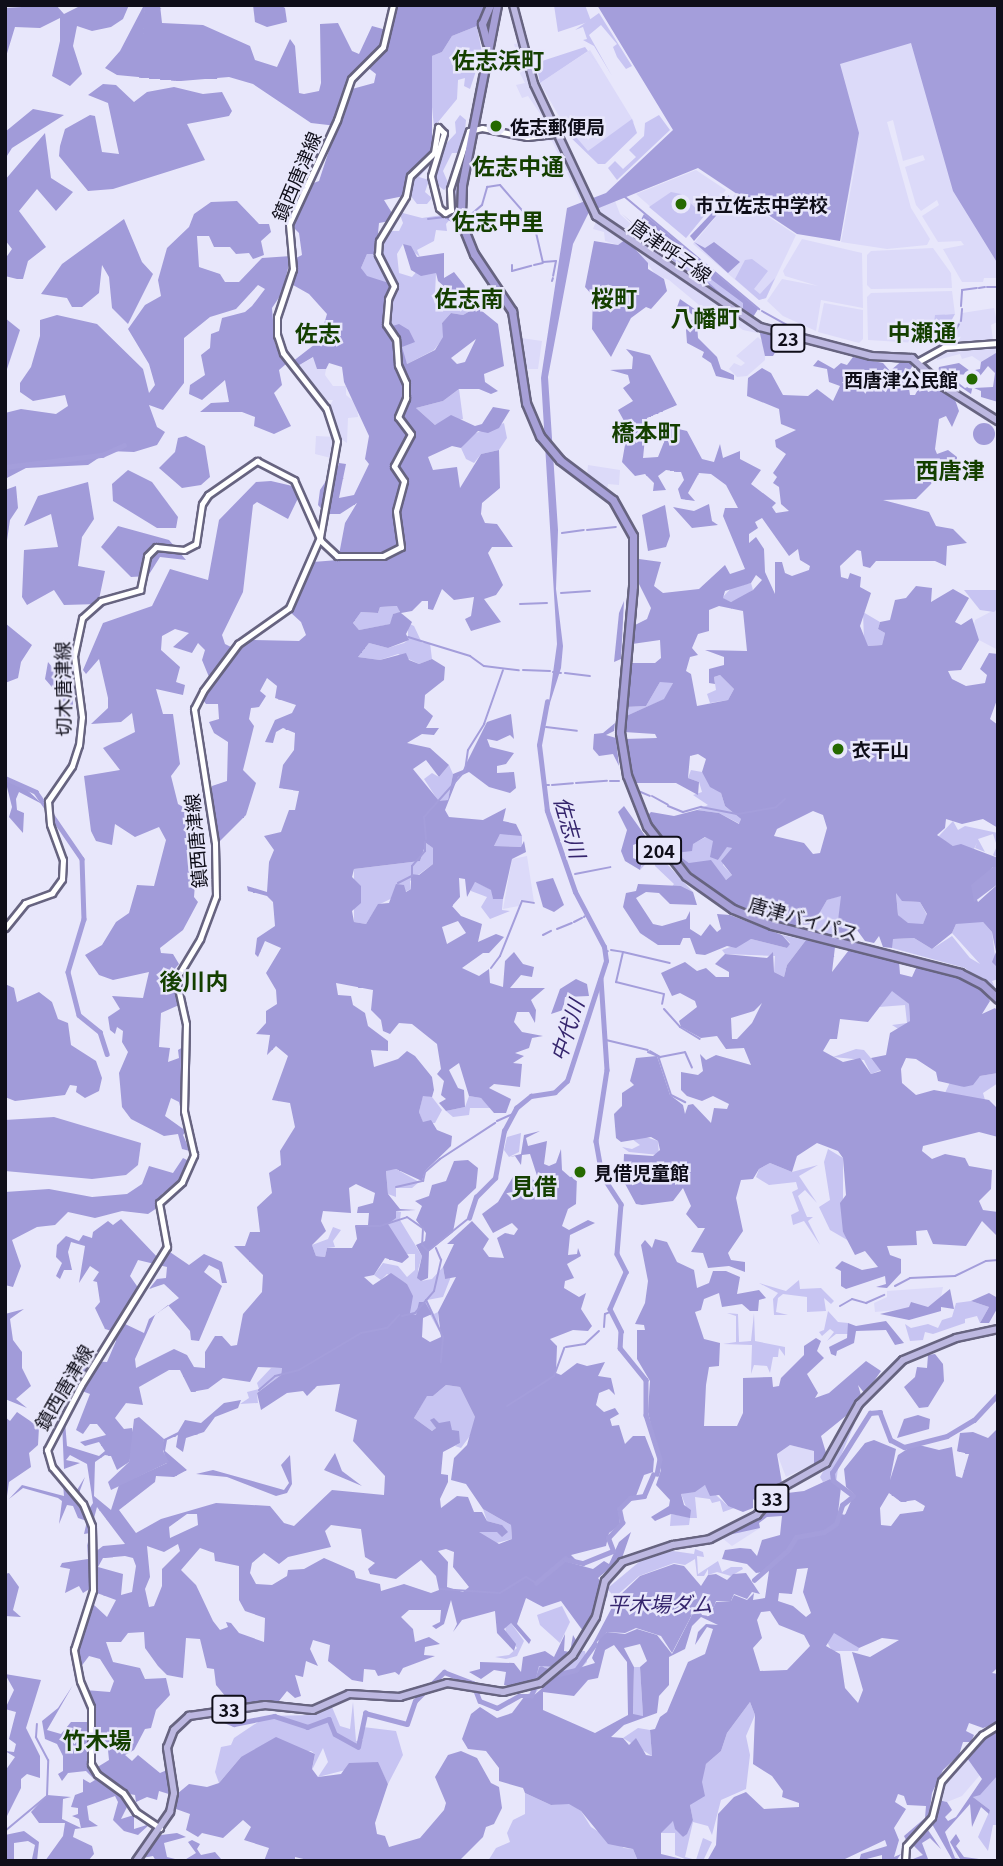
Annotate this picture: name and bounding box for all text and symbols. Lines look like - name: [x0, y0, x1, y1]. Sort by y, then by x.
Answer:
- district label: 佐志浜町: [452, 45, 544, 73]
- place label: 佐志郵便局: [510, 115, 605, 137]
- marker: 佐志郵便局: [488, 118, 504, 134]
- street label: 鎮西唐津線: [267, 128, 325, 224]
- district label: 佐志中通: [472, 151, 564, 179]
- place label: 市立佐志中学校: [695, 193, 828, 215]
- marker: 市立佐志中学校: [673, 196, 689, 212]
- district label: 佐志中里: [452, 206, 544, 234]
- street label: 唐津呼子線: [626, 213, 716, 287]
- district label: 佐志南: [435, 283, 503, 311]
- district label: 桜町: [591, 283, 637, 311]
- district label: 八幡町: [671, 303, 739, 331]
- district label: 中瀬通: [888, 317, 956, 345]
- district label: 佐志: [295, 318, 341, 346]
- road number: 23: [769, 324, 807, 352]
- place label: 西唐津公民館: [844, 368, 958, 390]
- marker: 西唐津公民館: [964, 371, 980, 387]
- district label: 橋本町: [612, 417, 680, 445]
- district label: 西唐津: [916, 455, 984, 483]
- street label: 切木唐津線: [50, 641, 74, 737]
- place label: 衣干山: [852, 738, 909, 760]
- marker: 衣干山: [830, 741, 846, 757]
- street label: 鎮西唐津線: [180, 793, 210, 889]
- water label: 佐志川: [550, 793, 592, 861]
- road number: 204: [634, 836, 684, 864]
- street label: 唐津バイパス: [746, 891, 862, 945]
- district label: 後川内: [160, 966, 228, 994]
- water label: 中代川: [544, 996, 588, 1064]
- place label: 見借児童館: [594, 1161, 689, 1183]
- marker: 見借児童館: [572, 1164, 588, 1180]
- district label: 見借: [511, 1171, 557, 1199]
- street label: 鎮西唐津線: [29, 1340, 97, 1434]
- road number: 33: [753, 1484, 791, 1512]
- water label: 平木場ダム: [608, 1590, 712, 1616]
- road number: 33: [210, 1694, 248, 1724]
- district label: 竹木場: [63, 1725, 131, 1753]

